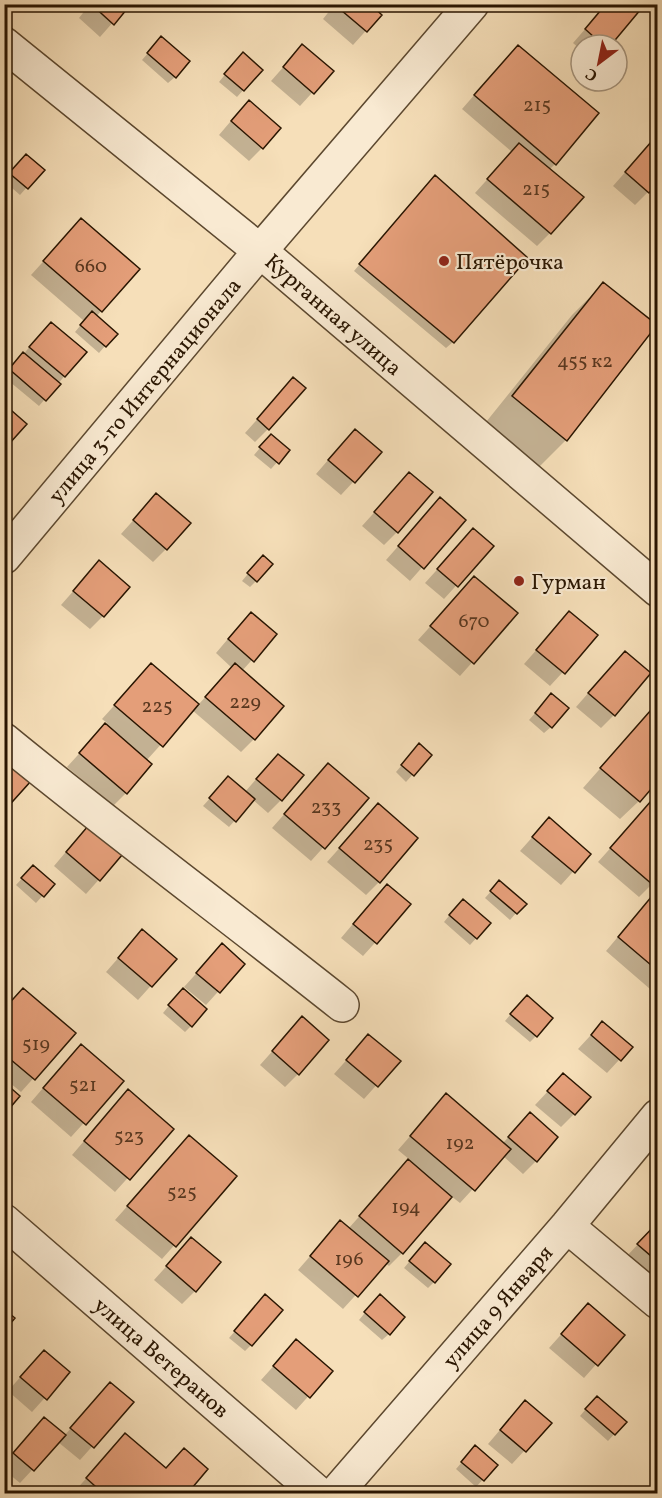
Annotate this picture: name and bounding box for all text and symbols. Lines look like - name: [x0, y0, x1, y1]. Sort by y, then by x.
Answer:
- north arrow: [569, 33, 629, 93]
- text: С: [582, 62, 602, 86]
- house number: 215: [523, 92, 551, 120]
- house number: 215: [522, 176, 550, 204]
- street label: Курганная улица: [257, 248, 408, 384]
- place label: Пятёрочка: [456, 248, 564, 279]
- house number: 660: [75, 253, 107, 281]
- marker: Пятёрочка: [437, 254, 451, 268]
- street label: улица 3-го Интернационала: [42, 272, 250, 511]
- house number: 455 к2: [557, 348, 613, 376]
- place label: Гурман: [531, 568, 606, 599]
- marker: Гурман: [512, 574, 526, 588]
- house number: 670: [458, 608, 490, 636]
- house number: 229: [229, 689, 261, 717]
- house number: 225: [141, 693, 173, 721]
- house number: 233: [311, 794, 341, 822]
- house number: 235: [363, 831, 393, 859]
- house number: 519: [22, 1031, 50, 1059]
- house number: 521: [69, 1072, 97, 1100]
- house number: 523: [114, 1123, 144, 1151]
- house number: 192: [446, 1130, 474, 1158]
- house number: 525: [167, 1179, 197, 1207]
- house number: 194: [391, 1194, 421, 1222]
- street label: улица 9 Января: [437, 1239, 561, 1376]
- house number: 196: [334, 1246, 364, 1274]
- street label: улица Ветеранов: [86, 1291, 235, 1427]

